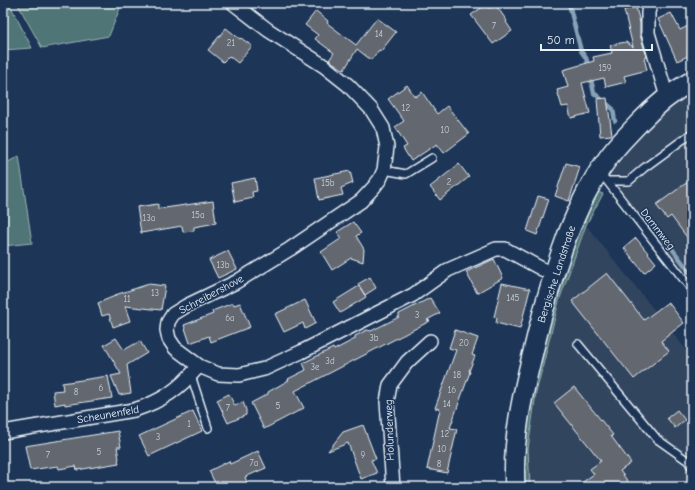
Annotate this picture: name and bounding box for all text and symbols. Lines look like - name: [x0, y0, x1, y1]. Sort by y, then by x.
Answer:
- house number: 7: [492, 21, 497, 31]
- scale bar: [541, 26, 652, 52]
- house number: 14: [375, 29, 383, 39]
- text: 50 m: [547, 33, 575, 47]
- house number: 21: [227, 38, 236, 48]
- house number: 159: [598, 63, 612, 73]
- house number: 12: [402, 103, 410, 113]
- house number: 10: [440, 125, 450, 135]
- house number: 2: [447, 177, 452, 187]
- house number: 15b: [321, 178, 335, 188]
- street label: Dammweg: [638, 206, 678, 252]
- house number: 15a: [191, 210, 205, 220]
- house number: 13a: [143, 213, 155, 223]
- street label: Bergische Landstraße: [535, 223, 578, 324]
- house number: 13b: [217, 260, 230, 270]
- street label: Schreibershove: [177, 272, 246, 317]
- house number: 13: [151, 288, 159, 298]
- house number: 145: [507, 293, 520, 303]
- house number: 11: [123, 294, 131, 304]
- house number: 3: [415, 310, 419, 320]
- house number: 6a: [225, 313, 235, 323]
- house number: 3b: [369, 333, 379, 343]
- house number: 20: [459, 338, 469, 348]
- house number: 3d: [325, 356, 335, 366]
- house number: 3e: [310, 362, 320, 372]
- house number: 18: [453, 370, 461, 380]
- house number: 6: [99, 383, 104, 393]
- house number: 16: [448, 385, 456, 395]
- house number: 8: [74, 387, 79, 397]
- street label: Holunderweg: [382, 399, 397, 461]
- house number: 14: [443, 399, 451, 409]
- house number: 5: [276, 401, 281, 411]
- street label: Scheunenfeld: [76, 403, 140, 426]
- house number: 7: [226, 403, 231, 413]
- house number: 1: [187, 419, 191, 429]
- house number: 12: [441, 429, 449, 439]
- house number: 3: [156, 432, 160, 442]
- house number: 10: [437, 444, 447, 454]
- house number: 5: [97, 447, 102, 457]
- house number: 7: [46, 450, 51, 460]
- house number: 9: [361, 450, 366, 460]
- house number: 7a: [250, 458, 258, 468]
- house number: 8: [437, 459, 442, 469]

